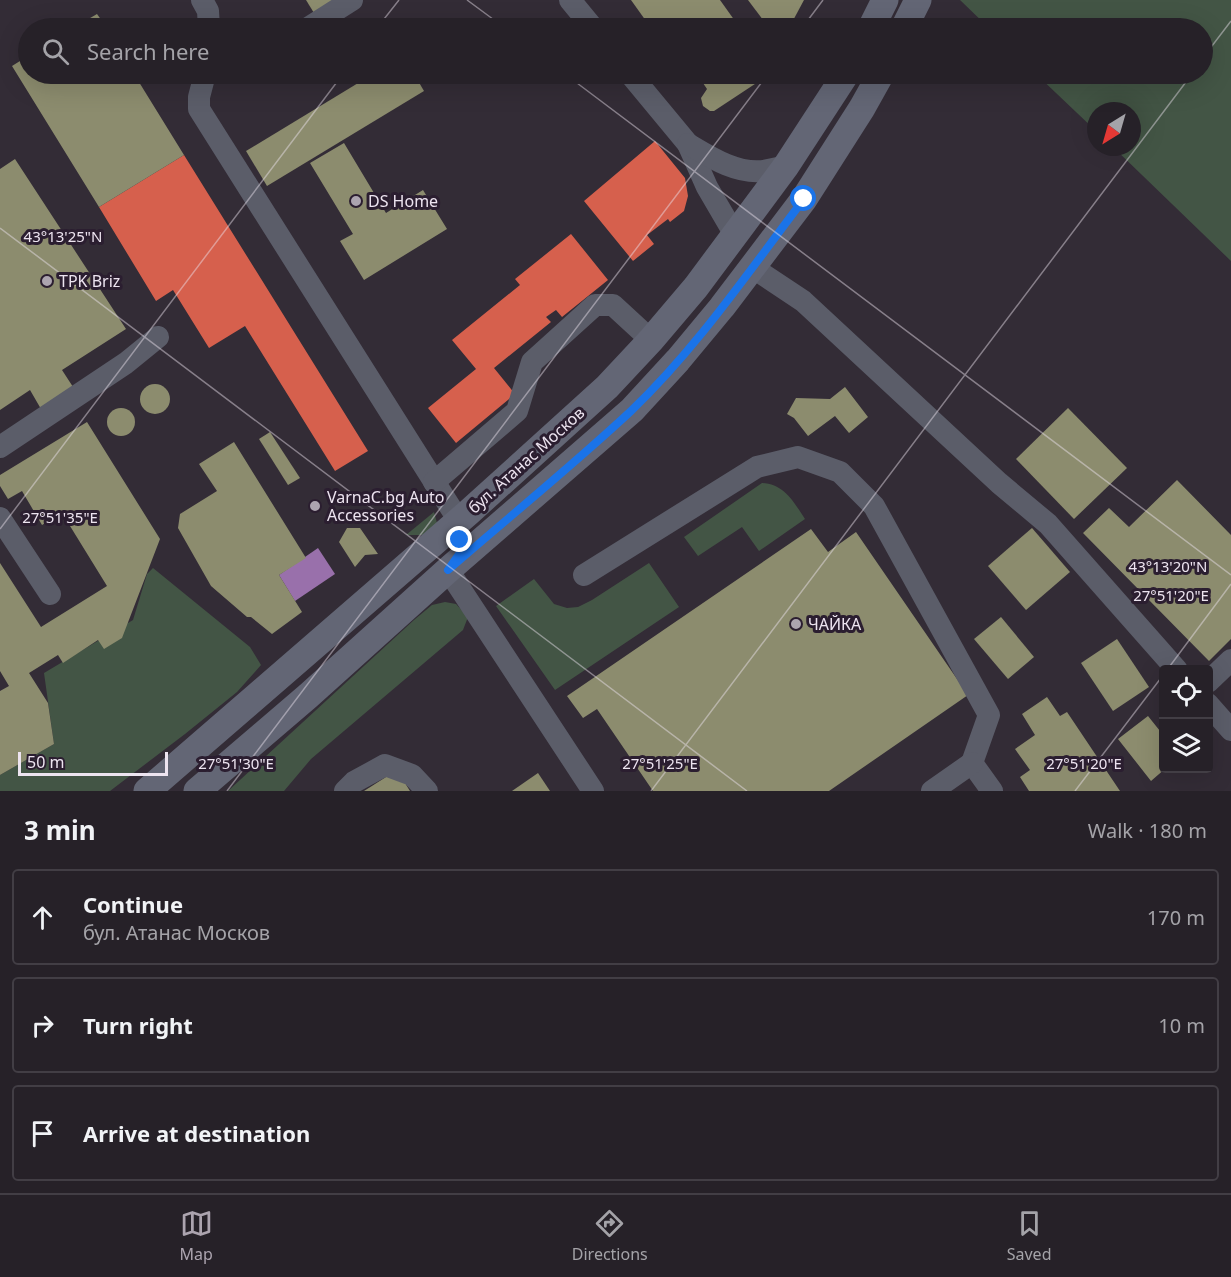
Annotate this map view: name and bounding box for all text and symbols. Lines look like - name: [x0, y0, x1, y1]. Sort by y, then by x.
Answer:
- search box: [18, 18, 1213, 84]
- icon: search: [39, 35, 72, 68]
- text: Search here: [87, 36, 209, 66]
- north arrow: [1087, 102, 1141, 156]
- route start: [790, 185, 816, 211]
- place label: DS Home: [368, 190, 438, 212]
- marker: DS Home: [349, 194, 363, 208]
- text: 43°13'25"N: [24, 226, 102, 246]
- place label: TPK Briz: [59, 270, 120, 292]
- marker: TPK Briz: [40, 274, 54, 288]
- street label: бул. Атанас Москов: [463, 402, 589, 518]
- place label: VarnaC.bg Auto Accessories: [327, 486, 445, 526]
- marker: VarnaC.bg Auto Accessories: [308, 499, 322, 513]
- text: 27°51'35"E: [22, 507, 98, 527]
- route end: [446, 526, 472, 552]
- text: 43°13'20"N: [1129, 556, 1207, 576]
- text: 27°51'20"E: [1133, 585, 1209, 605]
- place label: ЧАЙКА: [808, 613, 862, 635]
- marker: ЧАЙКА: [789, 617, 803, 631]
- map controls: [1159, 665, 1213, 773]
- button: locate: [1159, 665, 1213, 719]
- button: layers: [1159, 719, 1213, 773]
- scale bar: [18, 749, 168, 776]
- text: 50 m: [27, 751, 64, 773]
- text: 27°51'30"E: [198, 753, 274, 773]
- text: 27°51'25"E: [622, 753, 698, 773]
- text: 27°51'20"E: [1046, 753, 1122, 773]
- text: 3 min: [24, 812, 96, 848]
- text: Walk · 180 m: [1088, 817, 1207, 844]
- text: Continue: [83, 889, 183, 919]
- icon: ahead: [26, 901, 59, 934]
- text: 170 m: [1147, 904, 1205, 931]
- text: бул. Атанас Москов: [83, 919, 270, 946]
- icon: right: [26, 1009, 59, 1042]
- text: Turn right: [83, 1010, 193, 1040]
- text: 10 m: [1158, 1012, 1205, 1039]
- icon: arrive: [26, 1117, 59, 1150]
- text: Arrive at destination: [83, 1118, 310, 1148]
- tab: Map: [179, 1207, 213, 1265]
- tab: Directions: [572, 1207, 648, 1265]
- tab: Saved: [1007, 1207, 1051, 1265]

